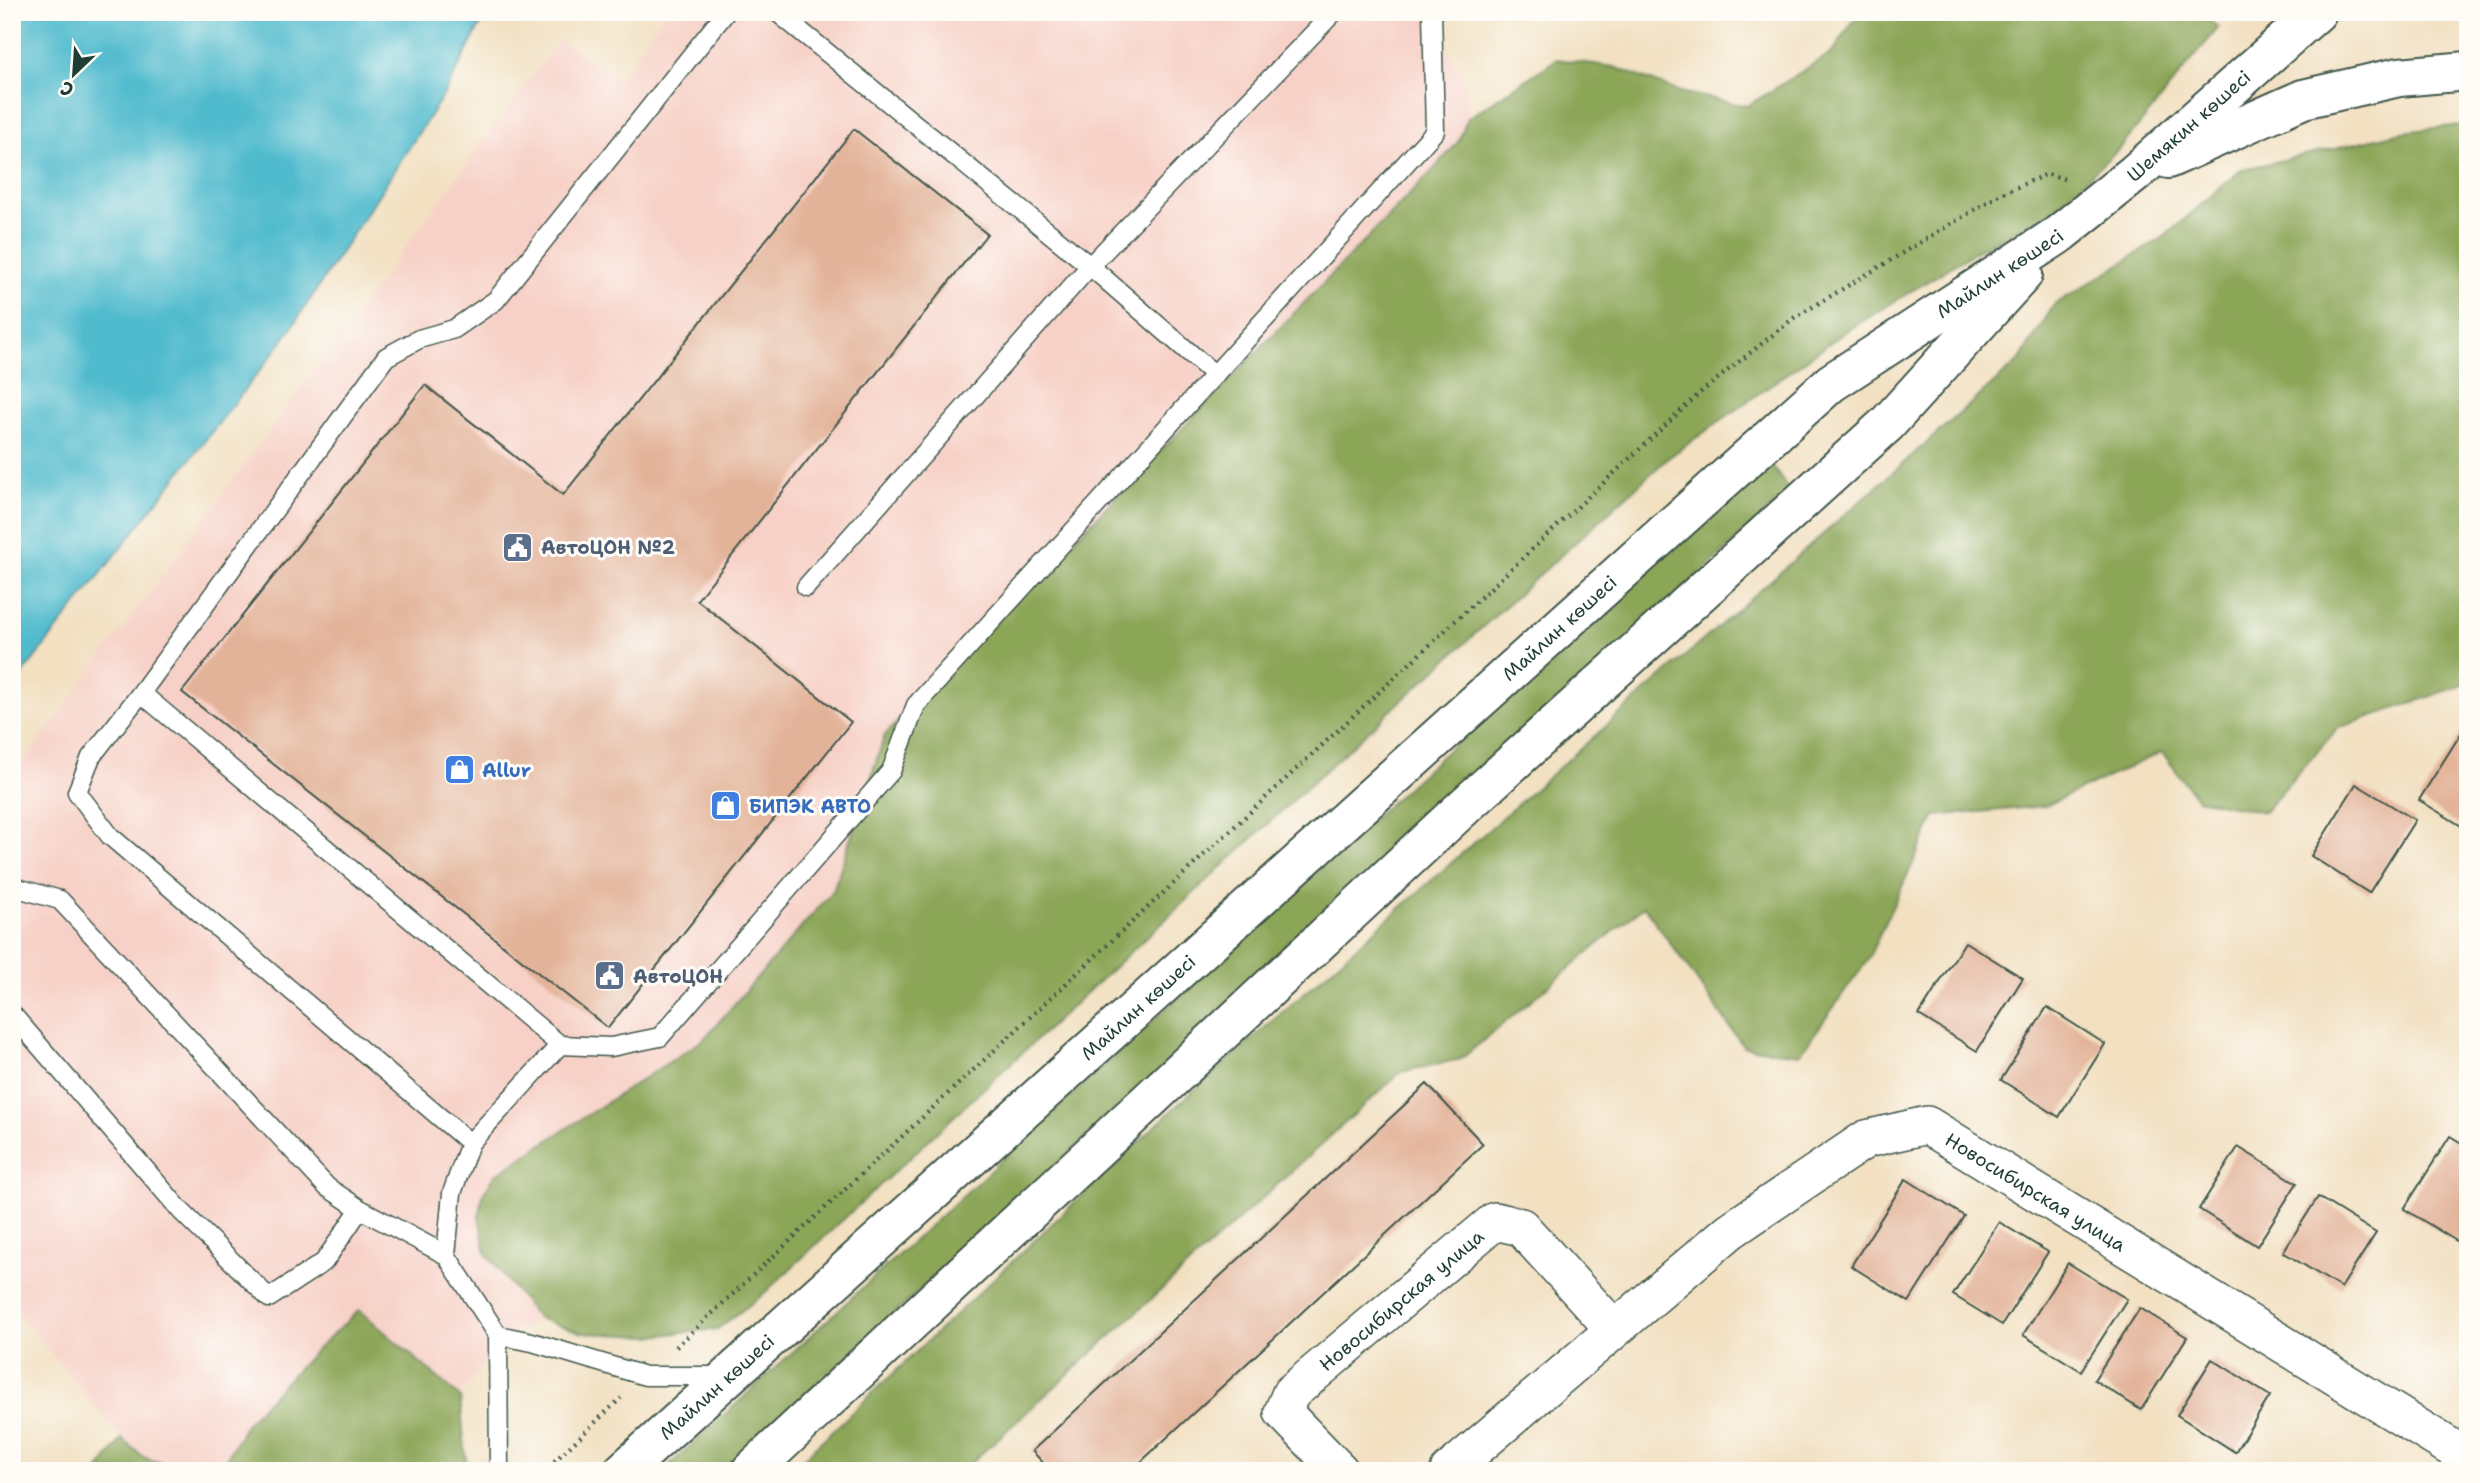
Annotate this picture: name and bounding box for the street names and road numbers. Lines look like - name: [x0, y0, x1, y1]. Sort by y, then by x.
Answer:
- street label: Шемякин көшесі: [2122, 65, 2256, 188]
- street label: Майлин көшесі: [1932, 223, 2069, 324]
- street label: Майлин көшесі: [1497, 570, 1622, 686]
- street label: Майлин көшесі: [1075, 949, 1201, 1066]
- street label: Новосибирская улица: [1940, 1127, 2131, 1258]
- street label: Новосибирская улица: [1314, 1224, 1489, 1377]
- street label: Майлин көшесі: [654, 1329, 780, 1445]

